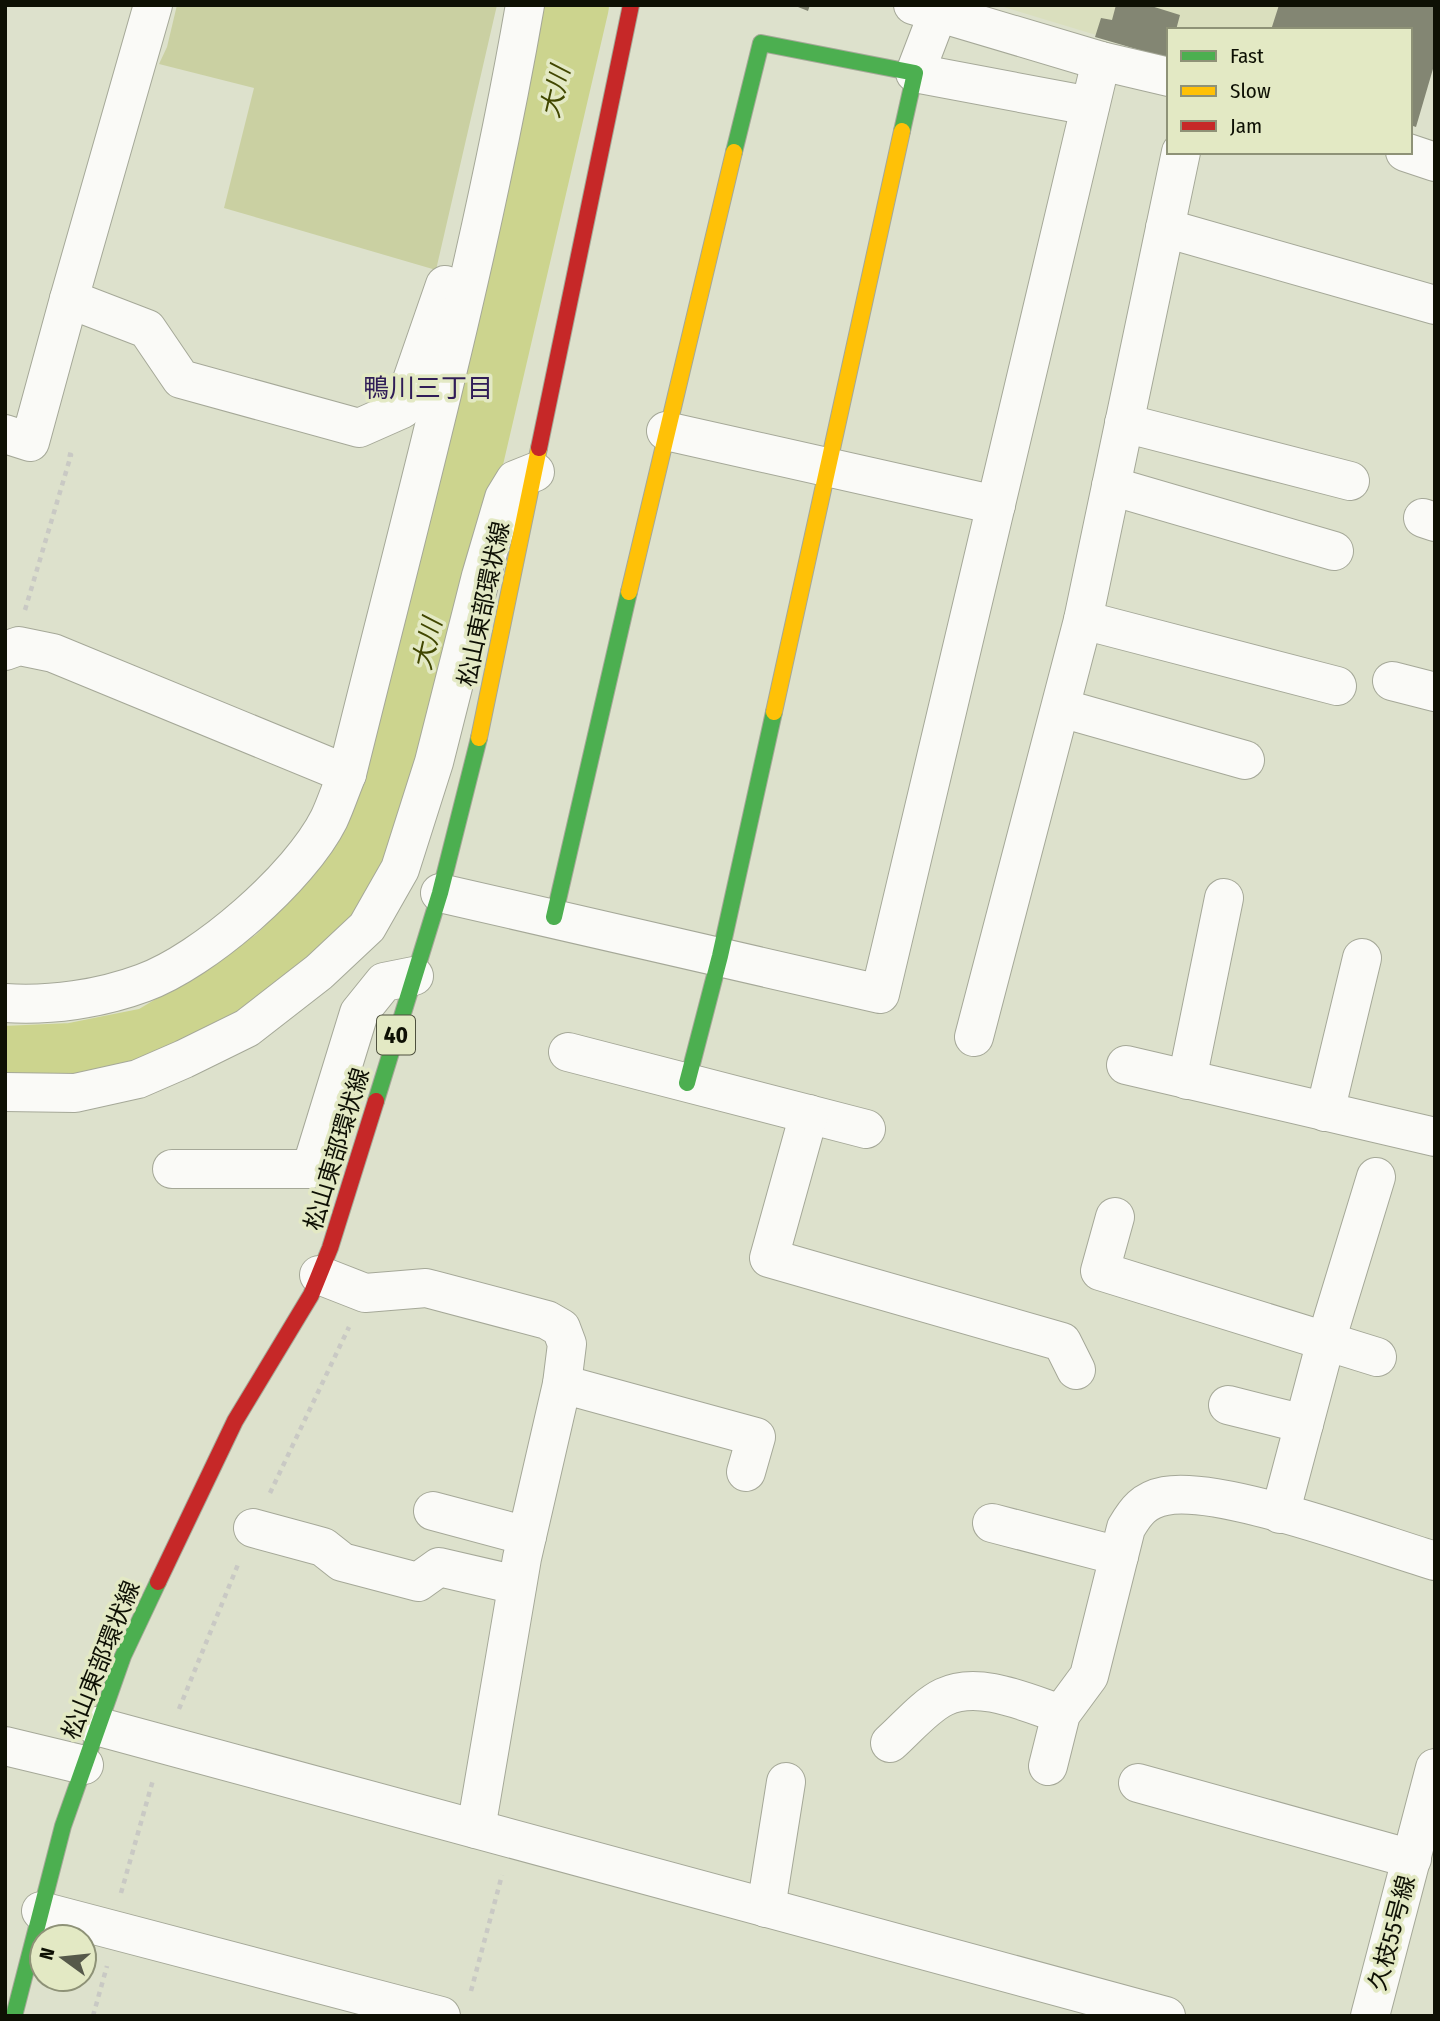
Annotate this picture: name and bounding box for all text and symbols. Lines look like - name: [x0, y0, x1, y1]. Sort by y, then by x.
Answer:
- legend: [1167, 28, 1412, 154]
- text: Fast: [1230, 43, 1264, 69]
- water label: 大川: [535, 60, 577, 121]
- text: Slow: [1230, 78, 1271, 104]
- text: Jam: [1230, 113, 1262, 139]
- district label: 鴨川三丁目: [363, 373, 493, 404]
- street label: 松山東部環状線: [453, 519, 515, 689]
- water label: 大川: [407, 612, 449, 673]
- road number: 40: [377, 1016, 415, 1054]
- street label: 松山東部環状線: [299, 1065, 375, 1233]
- street label: 松山東部環状線: [57, 1577, 145, 1743]
- street label: 久枝55号線: [1363, 1872, 1421, 1994]
- north arrow: [28, 1923, 98, 1993]
- text: N: [34, 1945, 60, 1962]

